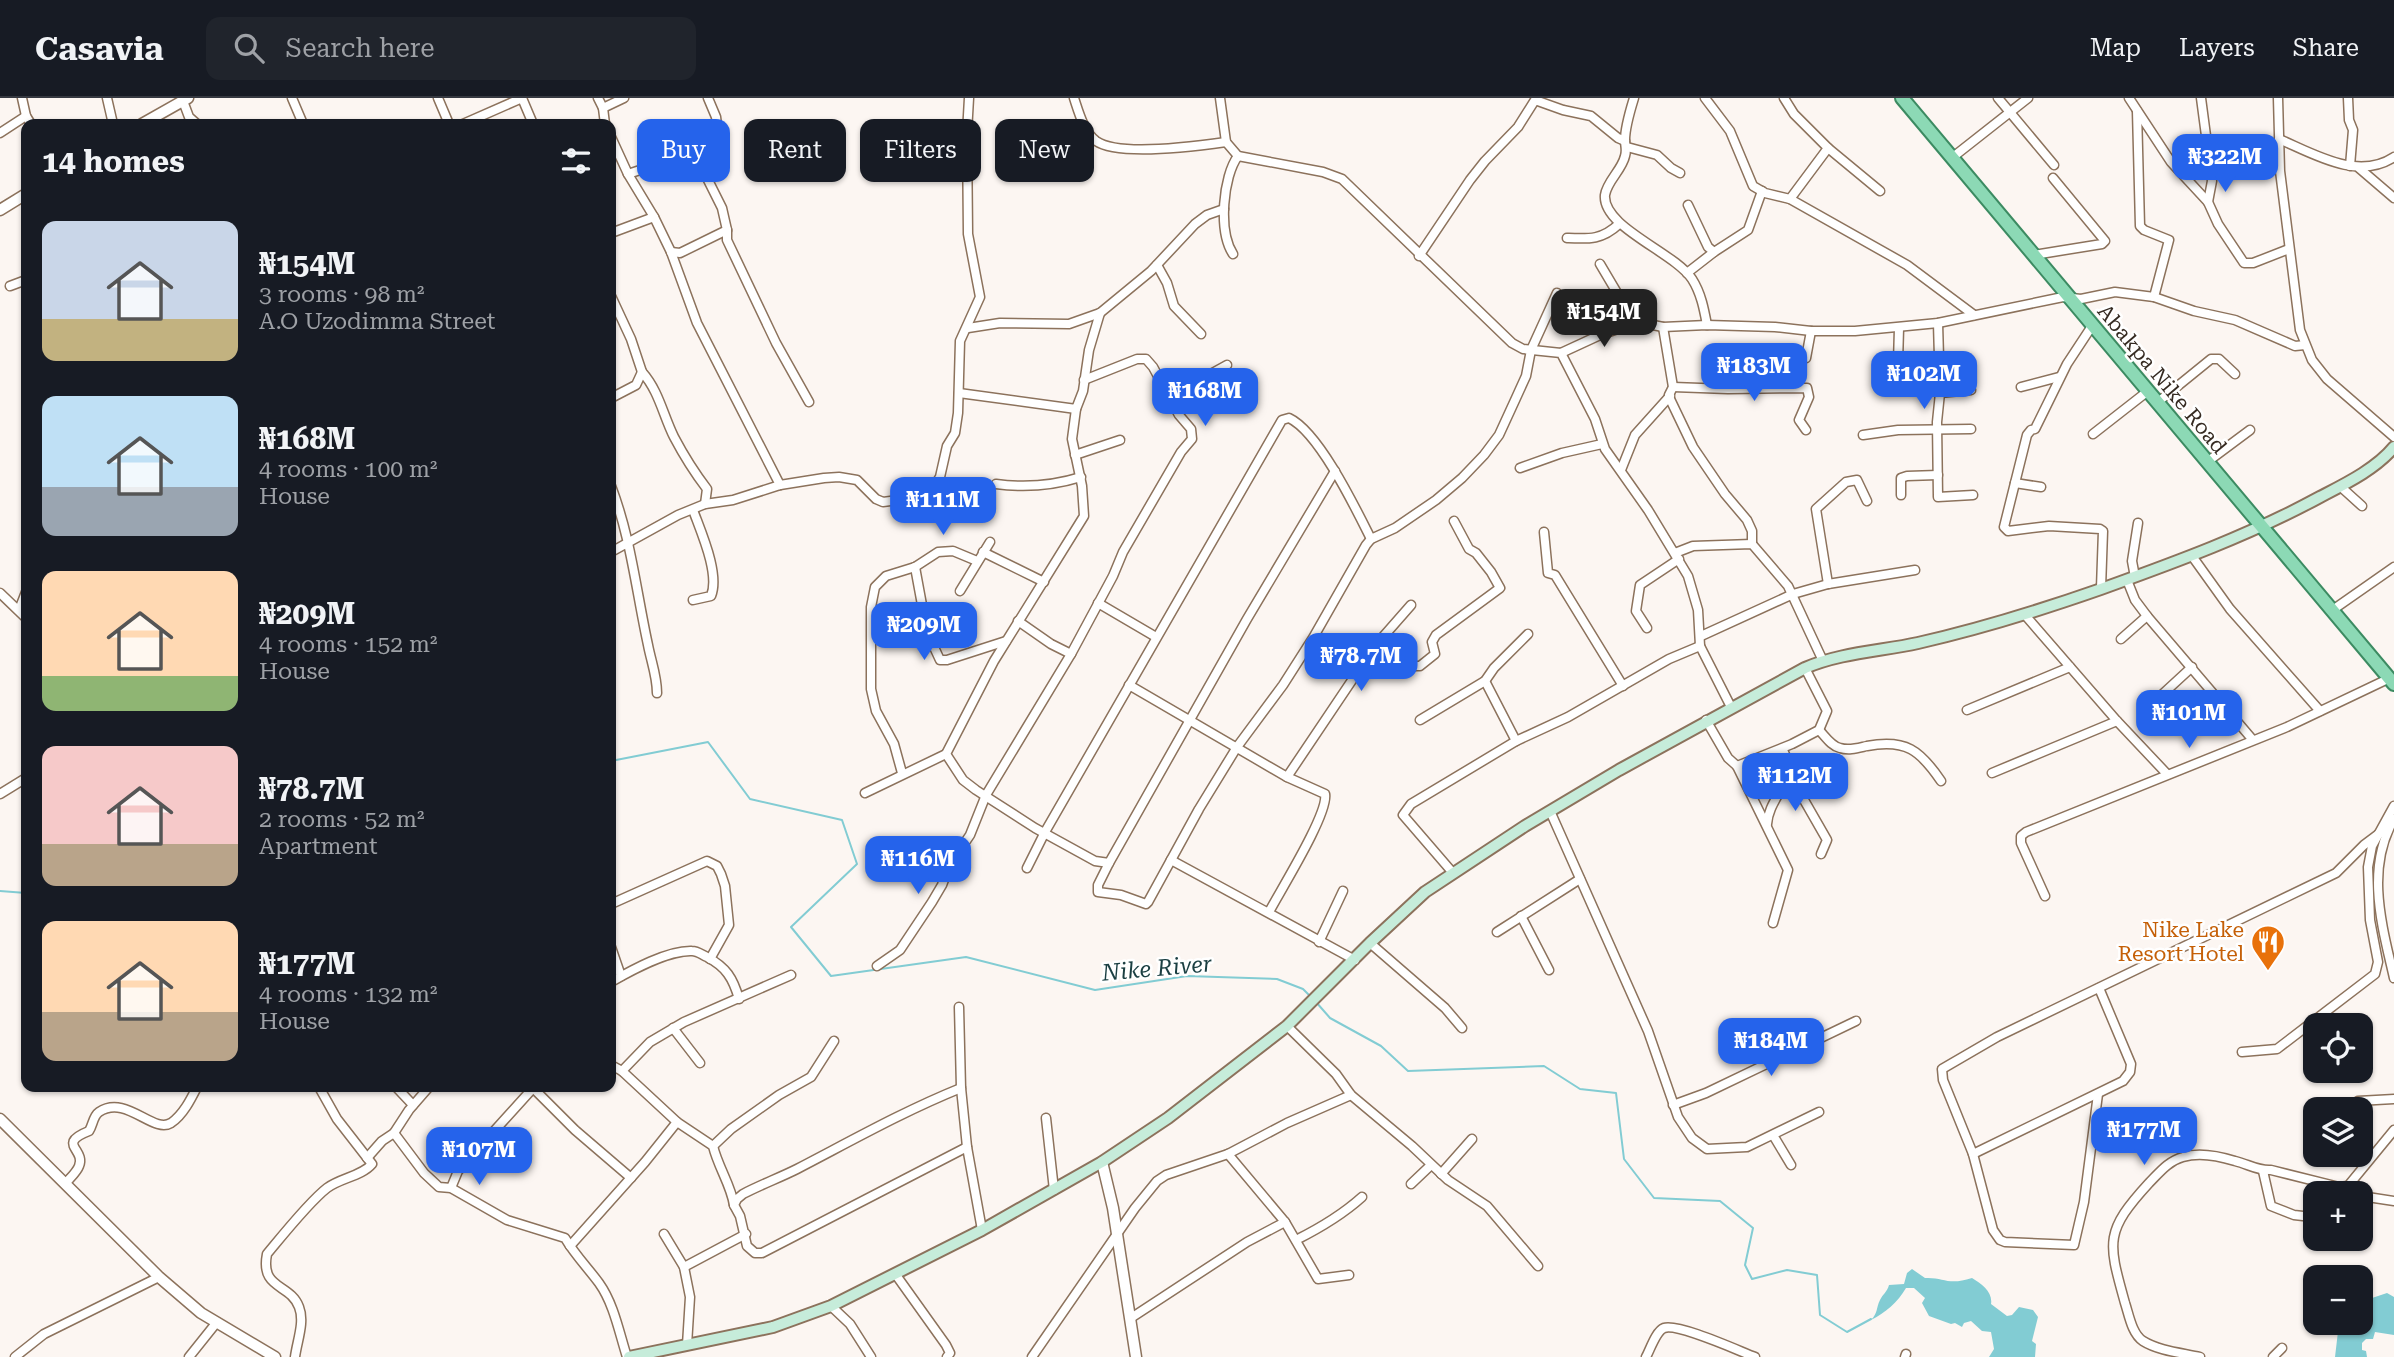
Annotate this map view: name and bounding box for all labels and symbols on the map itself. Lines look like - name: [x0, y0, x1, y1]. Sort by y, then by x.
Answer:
- pin: ₦322M: [2176, 134, 2274, 194]
- pin: ₦154M: [1555, 289, 1653, 349]
- street label: Abakpa Nike Road: [2093, 299, 2232, 459]
- pin: ₦183M: [1705, 344, 1803, 403]
- pin: ₦102M: [1875, 352, 1973, 411]
- pin: ₦168M: [1156, 368, 1254, 428]
- pin: ₦111M: [894, 478, 992, 537]
- pin: ₦209M: [875, 602, 973, 662]
- pin: ₦78.7M: [1304, 634, 1418, 693]
- pin: ₦101M: [2140, 690, 2238, 750]
- pin: ₦112M: [1746, 754, 1844, 813]
- pin: ₦116M: [869, 836, 967, 896]
- place label: Nike Lake Resort Hotel: [2118, 918, 2245, 966]
- restaurant icon: Nike Lake Resort Hotel: [2249, 923, 2287, 972]
- water label: Nike River: [1100, 950, 1214, 987]
- pin: ₦184M: [1722, 1018, 1820, 1078]
- pin: ₦177M: [2095, 1108, 2193, 1167]
- pin: ₦107M: [430, 1128, 528, 1187]

